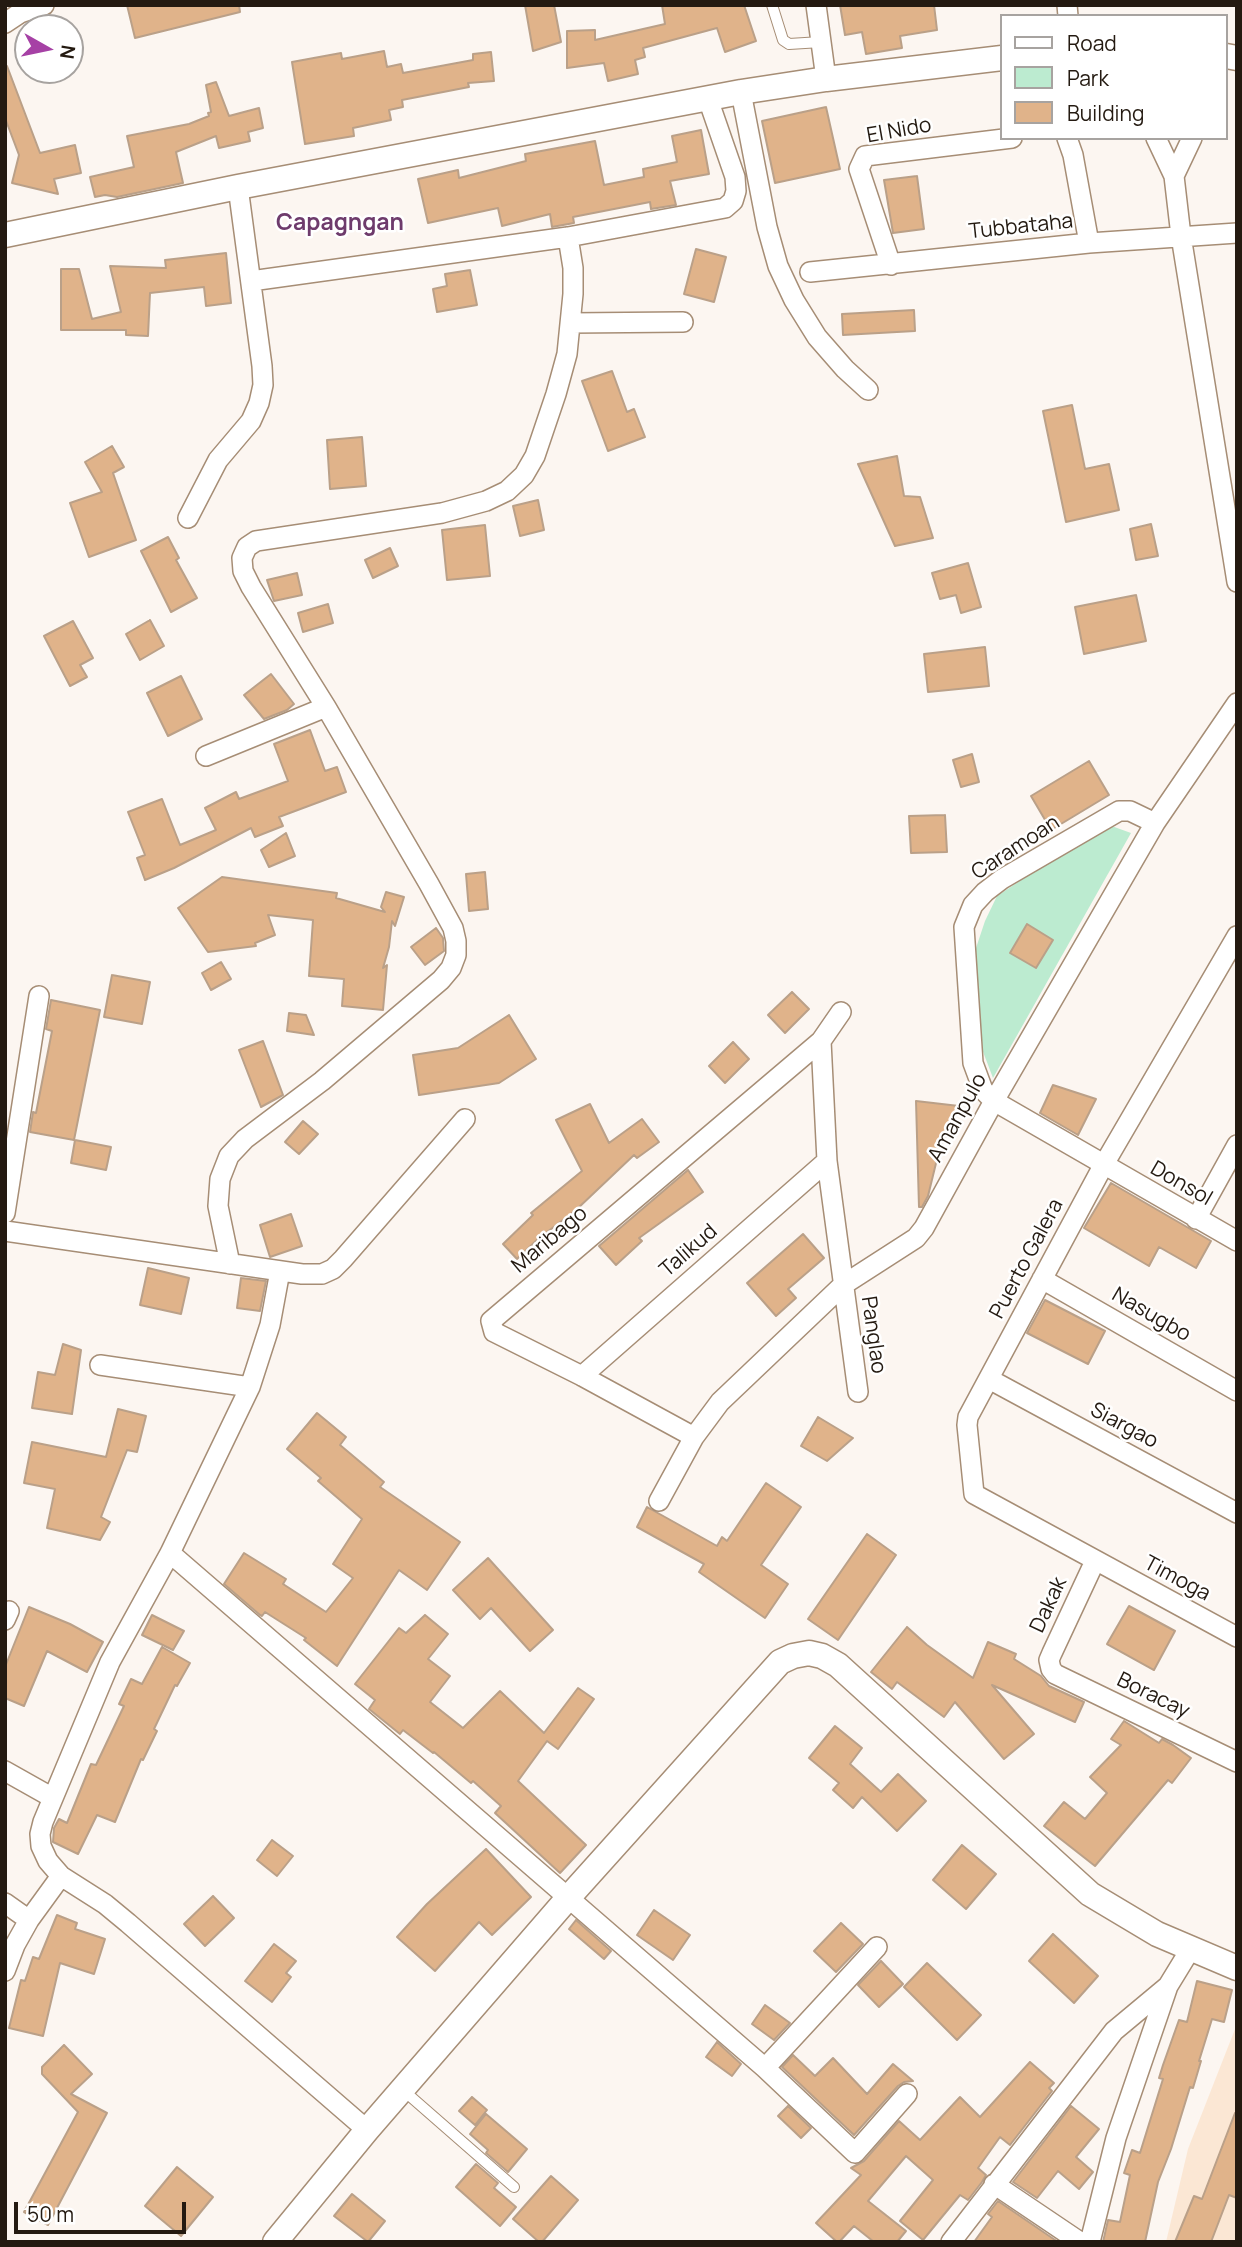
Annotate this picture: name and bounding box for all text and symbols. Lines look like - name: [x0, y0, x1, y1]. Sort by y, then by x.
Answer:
- north arrow: [14, 14, 84, 84]
- legend: [1000, 14, 1228, 140]
- text: Road: [1067, 29, 1117, 57]
- text: N: [54, 43, 82, 61]
- text: Park: [1067, 64, 1109, 92]
- text: Building: [1067, 99, 1144, 127]
- street label: El Nido: [865, 113, 933, 149]
- street label: Tubbataha: [968, 209, 1074, 245]
- district label: Capagngan: [276, 210, 404, 238]
- street label: Caramoan: [967, 810, 1065, 886]
- street label: Amanpulo: [923, 1069, 993, 1167]
- street label: Donsol: [1146, 1156, 1216, 1212]
- street label: Puerto Galera: [985, 1195, 1069, 1323]
- street label: Maribago: [507, 1201, 593, 1279]
- street label: Talikud: [655, 1219, 723, 1283]
- street label: Nasugbo: [1107, 1282, 1195, 1348]
- street label: Panglao: [855, 1295, 891, 1375]
- street label: Siargao: [1086, 1398, 1162, 1454]
- street label: Timoga: [1139, 1551, 1215, 1607]
- street label: Dakak: [1025, 1573, 1073, 1637]
- street label: Boracay: [1113, 1668, 1193, 1724]
- scale bar: [18, 2188, 189, 2232]
- text: 50 m: [27, 2200, 74, 2228]

